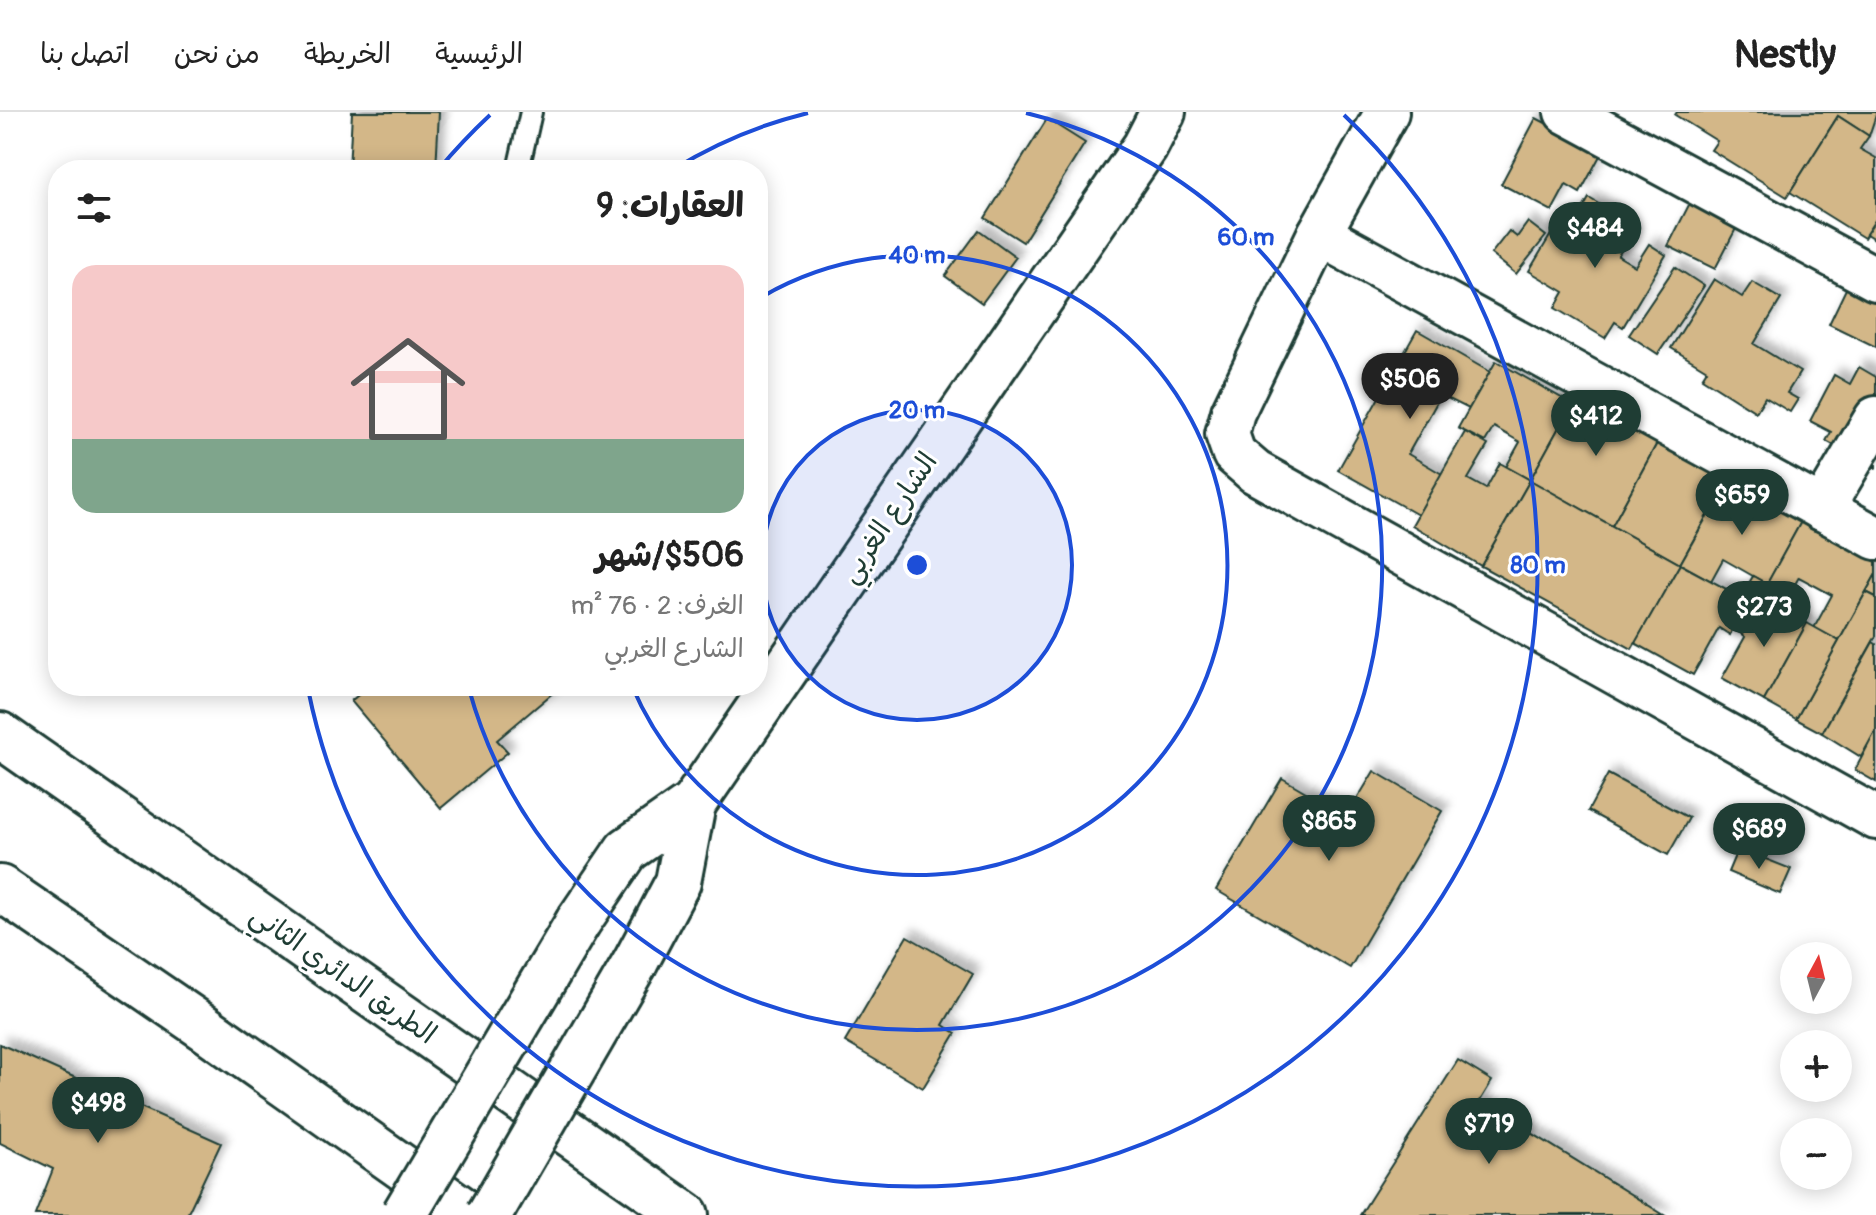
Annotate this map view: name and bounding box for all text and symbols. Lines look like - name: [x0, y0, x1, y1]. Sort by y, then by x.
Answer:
- text: Nestly: [1734, 31, 1836, 79]
- text: اتصل بنا: [40, 37, 130, 72]
- text: من نحن: [174, 37, 260, 72]
- text: الخريطة: [304, 37, 391, 72]
- text: الرئيسية: [435, 37, 523, 72]
- text: العقارات: 9: [596, 185, 744, 228]
- icon: filters: [72, 186, 116, 230]
- pin: $484: [1548, 202, 1642, 270]
- text: $484: [1566, 212, 1624, 244]
- text: 60 m: [1218, 223, 1274, 252]
- text: 40 m: [889, 241, 945, 270]
- icon: home: [336, 317, 480, 461]
- pin: $506: [1363, 353, 1457, 421]
- text: $506: [1379, 363, 1441, 395]
- pin: $412: [1549, 390, 1643, 458]
- text: 20 m: [889, 396, 945, 425]
- text: $412: [1569, 400, 1623, 432]
- street label: الشارع الغربي: [832, 446, 951, 594]
- pin: $659: [1695, 469, 1789, 537]
- text: $659: [1714, 479, 1770, 511]
- text: $506/شهر: [595, 534, 744, 577]
- centre of rings: [903, 551, 931, 579]
- text: 80 m: [1510, 551, 1566, 580]
- pin: $273: [1717, 581, 1811, 649]
- text: الغرف: 2 · 76 m²: [571, 590, 744, 622]
- text: $273: [1736, 591, 1792, 623]
- text: الشارع الغربي: [604, 633, 744, 665]
- pin: $865: [1282, 795, 1376, 863]
- pin: $689: [1712, 803, 1806, 871]
- text: $865: [1301, 805, 1357, 837]
- text: $689: [1731, 813, 1787, 845]
- street label: الطريق الدائري الثاني: [240, 898, 443, 1057]
- north arrow: [1780, 942, 1852, 1014]
- map controls: [1780, 942, 1852, 1190]
- button: +: [1780, 1030, 1852, 1102]
- pin: $498: [51, 1077, 145, 1145]
- text: $498: [70, 1087, 126, 1119]
- pin: $719: [1442, 1098, 1536, 1166]
- text: $719: [1463, 1108, 1515, 1140]
- button: −: [1780, 1118, 1852, 1190]

